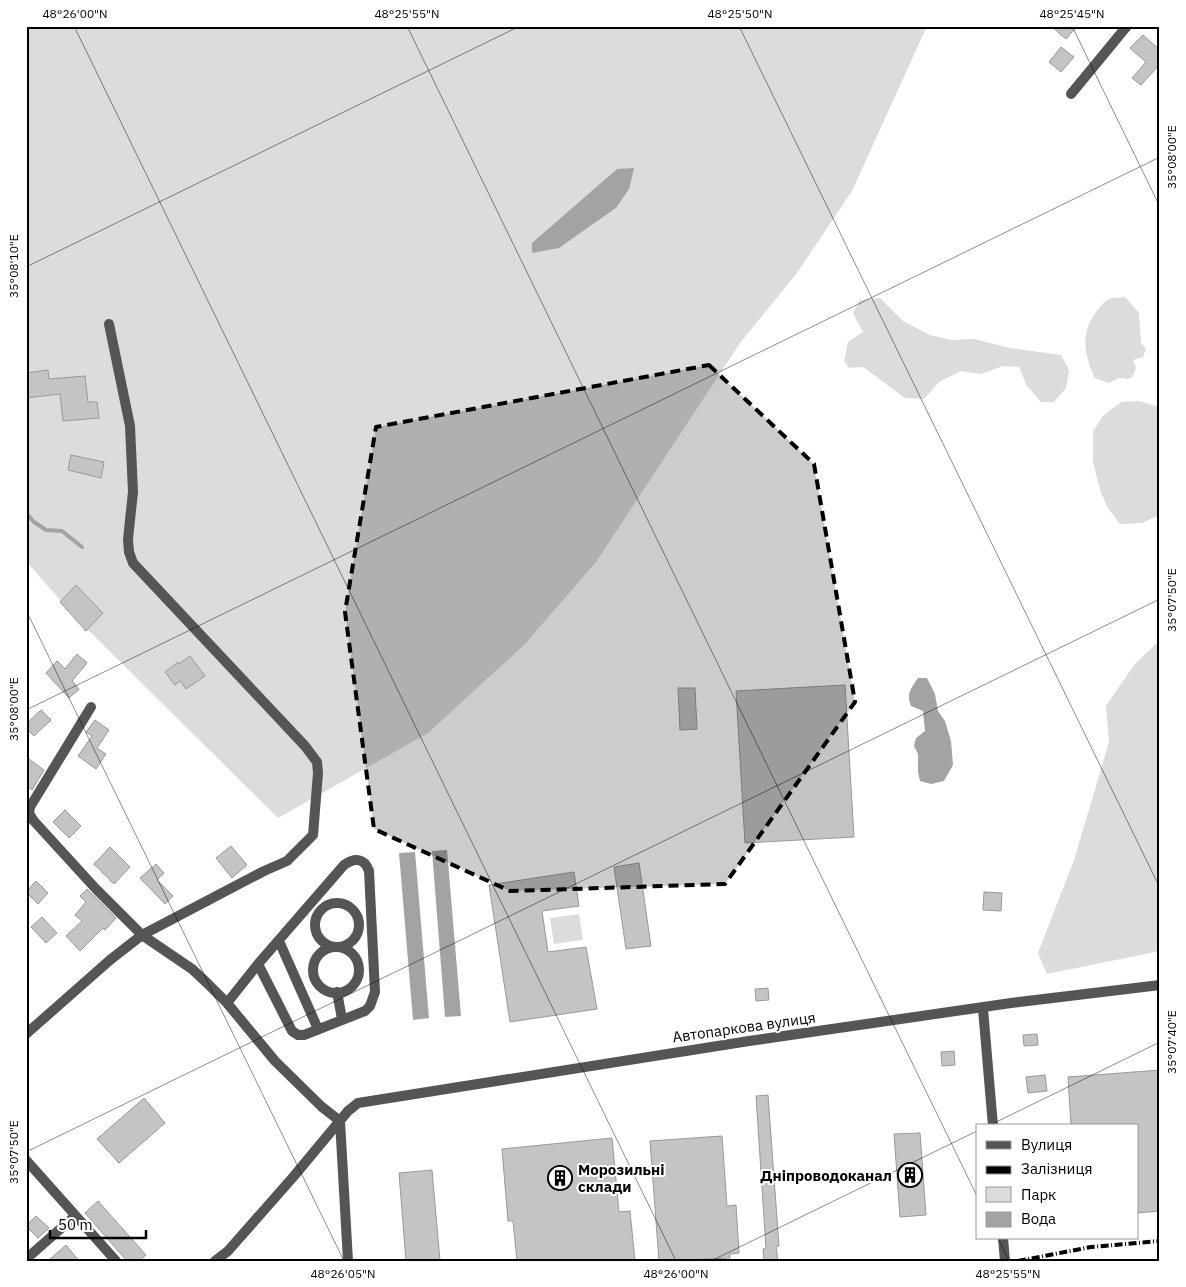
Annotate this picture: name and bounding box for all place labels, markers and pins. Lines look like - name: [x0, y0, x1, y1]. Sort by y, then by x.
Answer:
- place label: Морозильні склади: [578, 1160, 664, 1196]
- building icon: Дніпроводоканал: [897, 1162, 923, 1188]
- building icon: Морозильні склади: [547, 1165, 573, 1191]
- place label: Дніпроводоканал: [760, 1166, 892, 1185]

